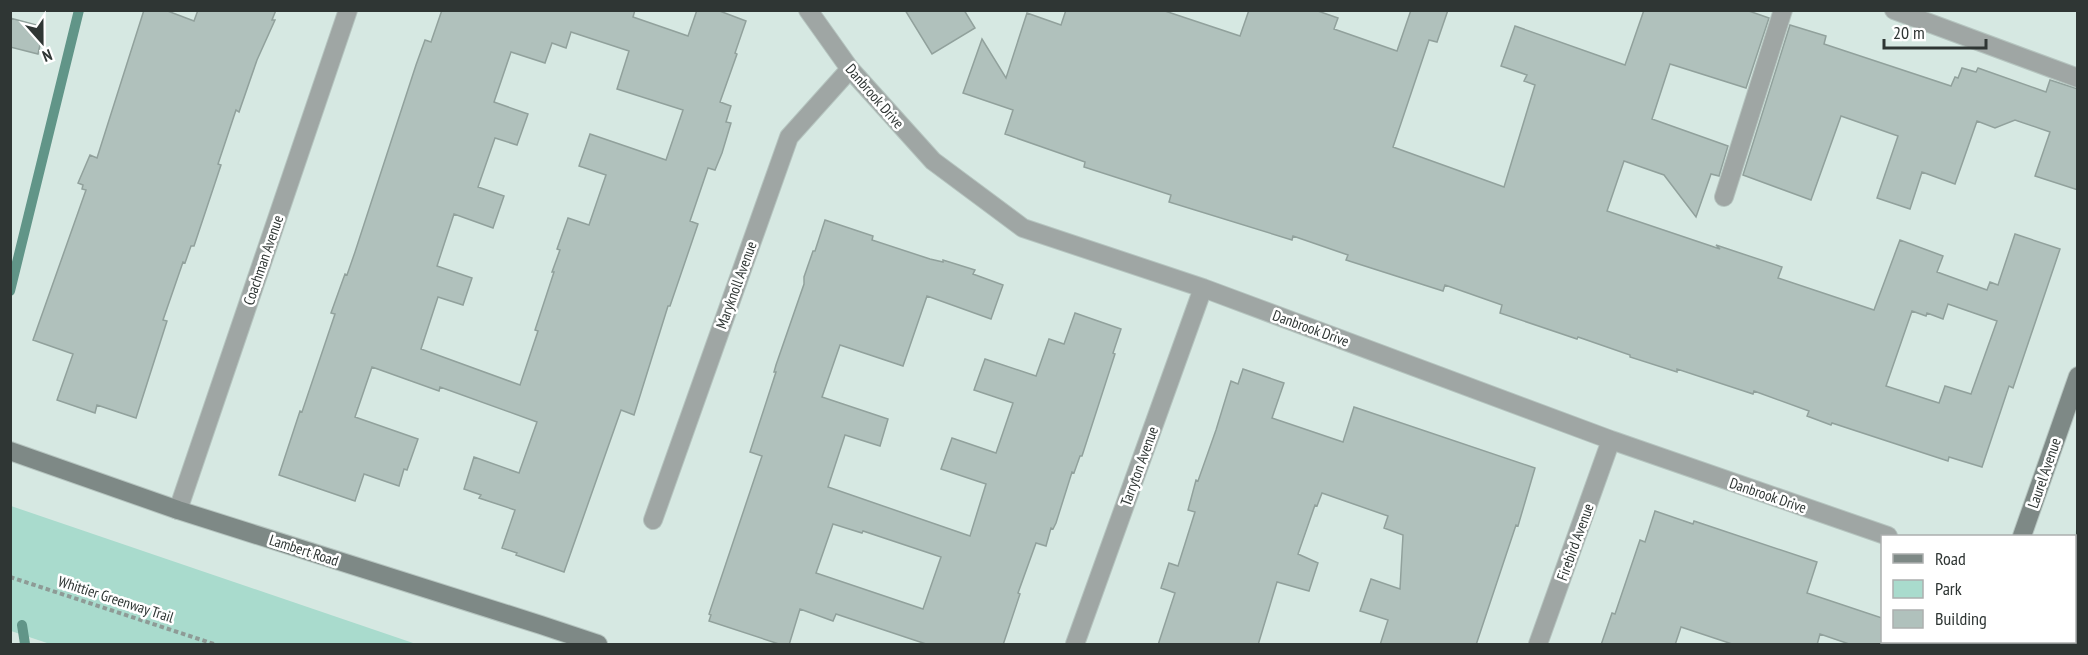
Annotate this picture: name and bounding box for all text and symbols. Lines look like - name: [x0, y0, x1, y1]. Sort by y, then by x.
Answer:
- north arrow: [12, 12, 72, 72]
- scale bar: [1884, 12, 1986, 50]
- text: 20 m: [1893, 21, 1925, 44]
- text: N: [40, 45, 55, 67]
- street label: Danbrook Drive: [842, 60, 908, 132]
- street label: Coachman Avenue: [239, 212, 287, 308]
- street label: Maryknoll Avenue: [711, 239, 761, 331]
- street label: Danbrook Drive: [1270, 305, 1352, 351]
- street label: Tarryton Avenue: [1116, 424, 1162, 508]
- street label: Laurel Avenue: [2023, 435, 2065, 511]
- street label: Danbrook Drive: [1727, 473, 1809, 517]
- street label: Firebird Avenue: [1552, 501, 1598, 583]
- street label: Lambert Road: [267, 530, 341, 570]
- legend: [1881, 535, 2076, 643]
- text: Road: [1935, 547, 1966, 570]
- street label: Whittier Greenway Trail: [56, 571, 177, 627]
- text: Park: [1935, 577, 1962, 600]
- text: Building: [1935, 607, 1987, 630]

